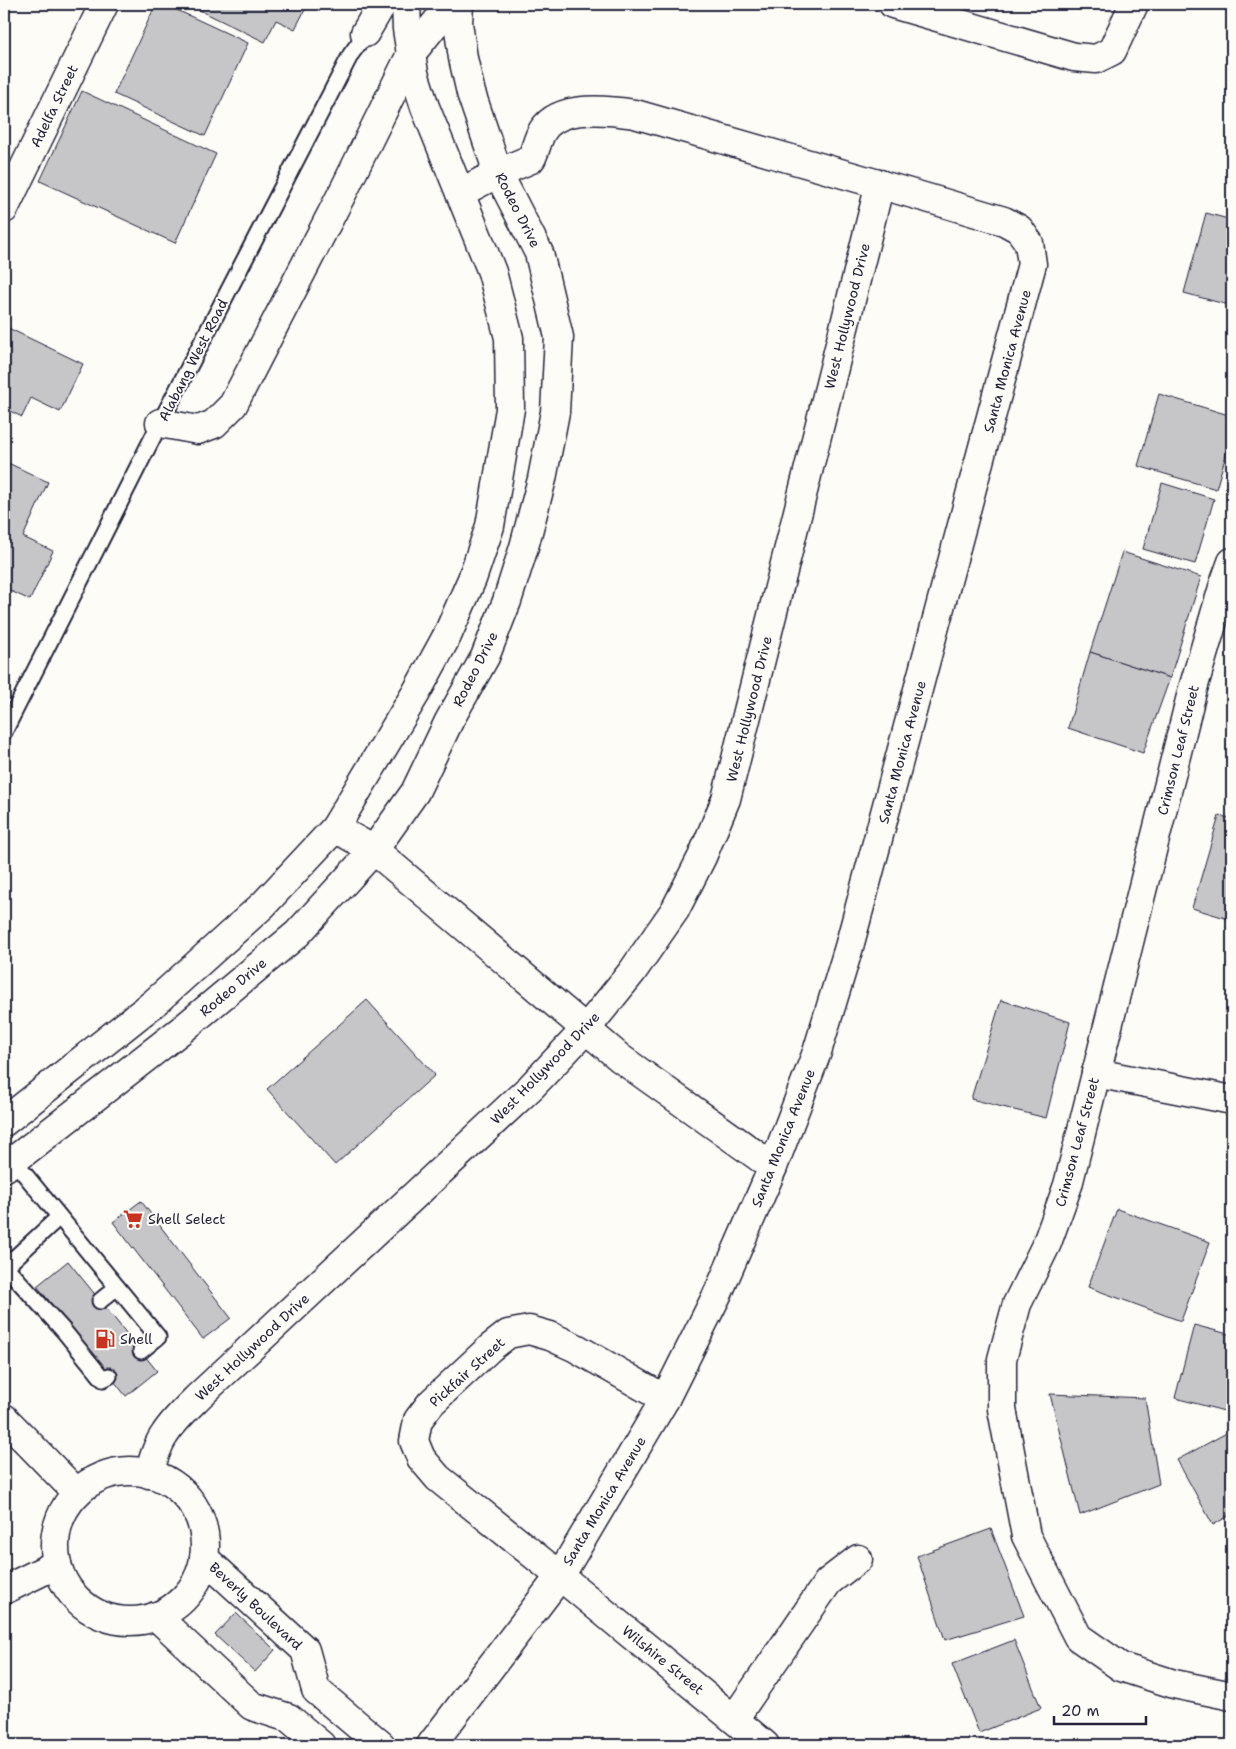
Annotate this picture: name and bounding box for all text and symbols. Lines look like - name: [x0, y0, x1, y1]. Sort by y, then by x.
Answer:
- street label: Adelfa Street: [26, 62, 82, 150]
- street label: Rodeo Drive: [491, 169, 545, 251]
- street label: West Hollywood Drive: [820, 241, 874, 391]
- street label: Santa Monica Avenue: [979, 287, 1035, 435]
- street label: Alabang West Road: [154, 296, 232, 424]
- street label: Rodeo Drive: [448, 628, 502, 710]
- street label: West Hollywood Drive: [722, 634, 776, 784]
- street label: Santa Monica Avenue: [874, 678, 930, 826]
- street label: Crimson Leaf Street: [1153, 683, 1203, 817]
- street label: Rodeo Drive: [196, 954, 270, 1020]
- street label: West Hollywood Drive: [486, 1008, 604, 1128]
- street label: Santa Monica Avenue: [747, 1066, 819, 1210]
- street label: Crimson Leaf Street: [1051, 1075, 1103, 1209]
- supermarket icon: Shell Select: [122, 1208, 144, 1230]
- place label: Shell Select: [148, 1210, 225, 1228]
- street label: West Hollywood Drive: [191, 1289, 313, 1405]
- fuel station icon: Shell: [94, 1328, 116, 1350]
- place label: Shell: [120, 1330, 153, 1348]
- street label: Pickfair Street: [425, 1333, 509, 1411]
- street label: Santa Monica Avenue: [558, 1433, 650, 1569]
- street label: Beverly Boulevard: [206, 1558, 306, 1654]
- street label: Wilshire Street: [618, 1621, 708, 1699]
- scale bar: [1054, 1694, 1146, 1726]
- text: 20 m: [1061, 1701, 1100, 1721]

